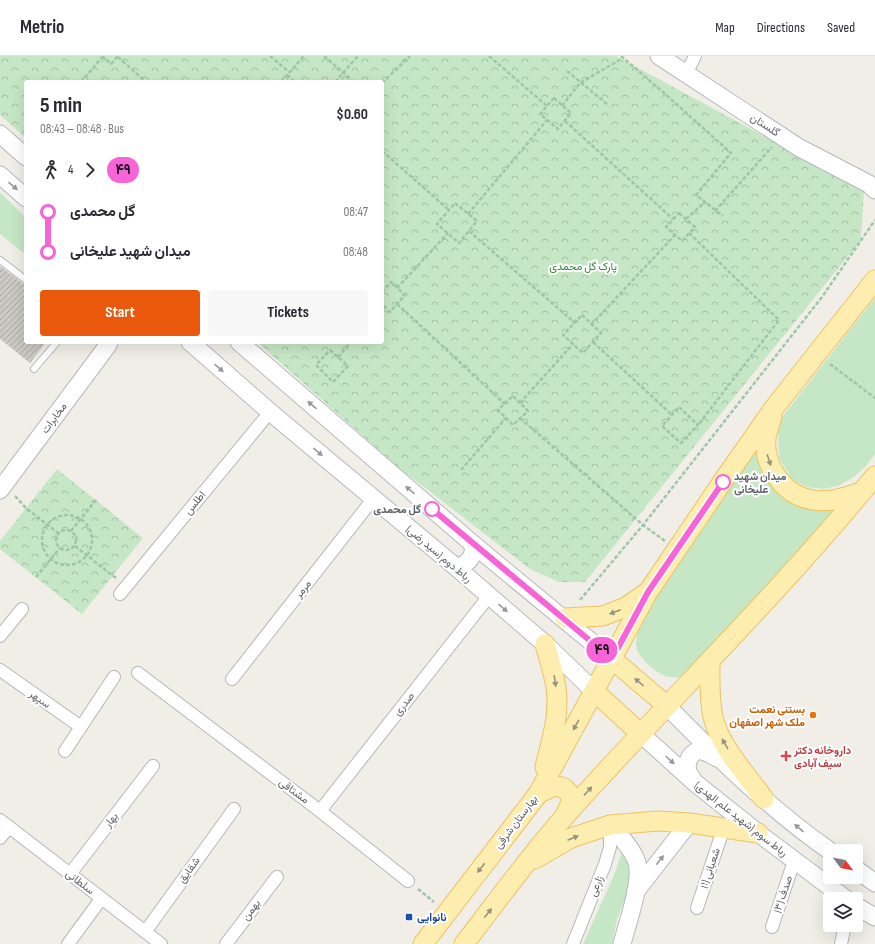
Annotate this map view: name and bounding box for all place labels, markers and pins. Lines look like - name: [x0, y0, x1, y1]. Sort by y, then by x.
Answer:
- place label: میدان شهید علیخانی: [734, 470, 786, 496]
- marker: میدان شهید علیخانی: [715, 474, 731, 490]
- marker: گل محمدی: [424, 501, 440, 517]
- place label: گل محمدی: [373, 503, 421, 516]
- place label: بستنی نعمت ملک شهر اصفهان: [729, 703, 805, 729]
- marker: بستنی نعمت ملک شهر اصفهان: [808, 710, 818, 720]
- place label: داروخانه دکتر سیف آبادی: [793, 744, 852, 770]
- marker: داروخانه دکتر سیف آبادی: [781, 751, 791, 761]
- place label: نانوایی: [417, 911, 447, 924]
- marker: نانوایی: [404, 912, 414, 922]

